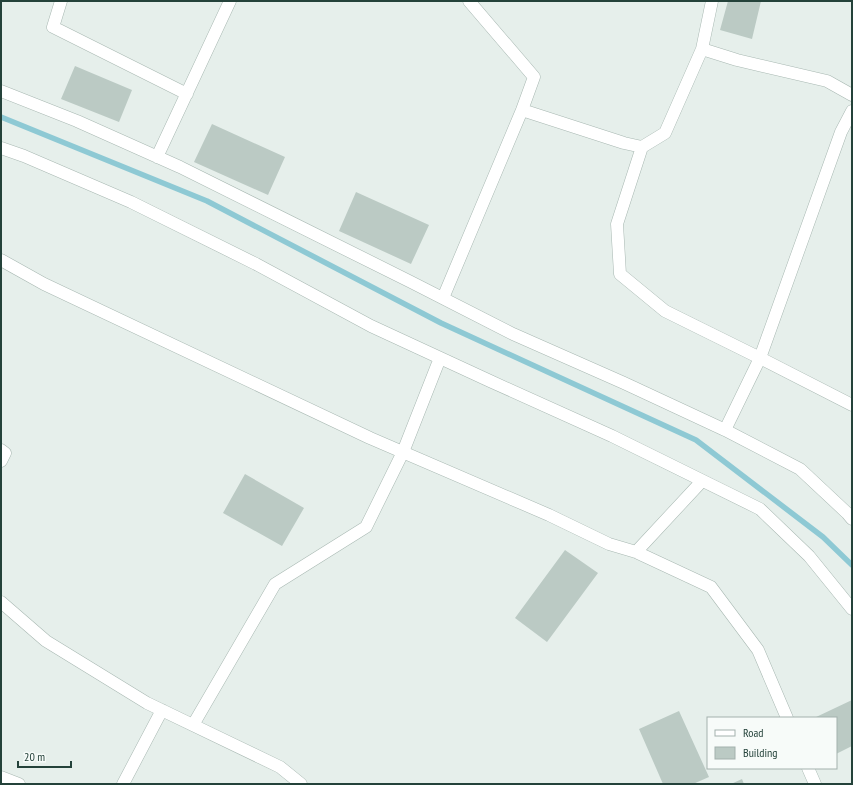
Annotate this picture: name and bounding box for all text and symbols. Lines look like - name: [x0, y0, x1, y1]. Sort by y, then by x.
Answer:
- legend: [707, 717, 837, 769]
- text: Road: [743, 725, 763, 740]
- scale bar: [18, 743, 71, 769]
- text: Building: [743, 745, 778, 760]
- text: 20 m: [24, 749, 45, 764]

